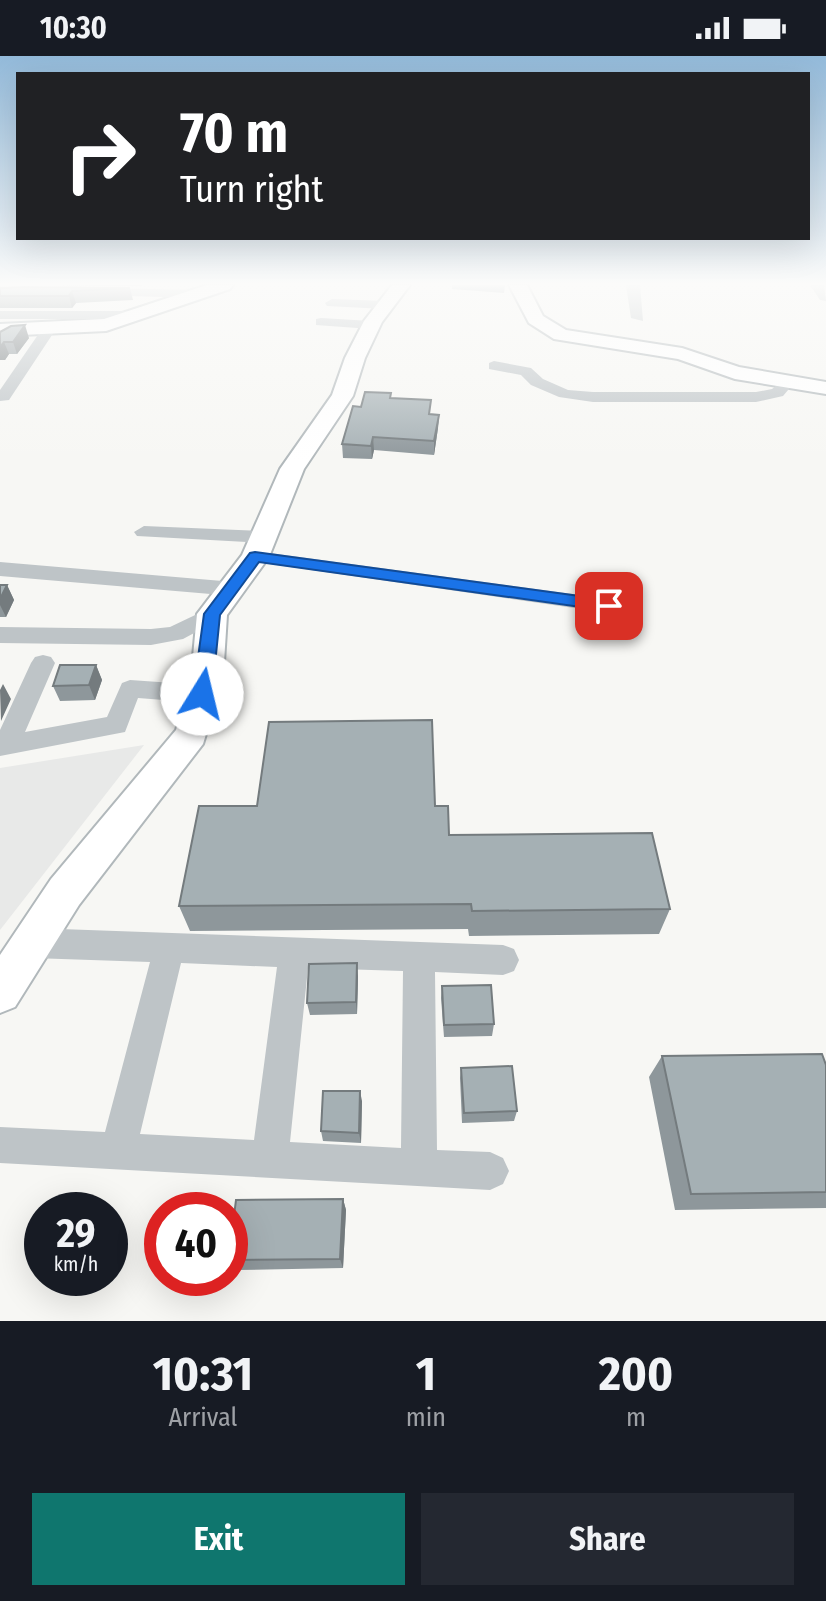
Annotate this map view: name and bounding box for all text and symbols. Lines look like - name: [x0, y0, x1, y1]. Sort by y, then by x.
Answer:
- text: 10:30: [40, 10, 107, 46]
- text: 70 m: [180, 100, 288, 167]
- icon: right: [48, 104, 152, 208]
- text: Turn right: [180, 168, 323, 212]
- pin: [575, 572, 643, 640]
- icon: arrive: [587, 584, 631, 628]
- position arrow: [160, 652, 244, 736]
- speed limit sign: 40: [144, 1192, 248, 1296]
- text: 29: [56, 1210, 95, 1258]
- text: km/h: [54, 1252, 98, 1276]
- text: 10:31: [153, 1345, 253, 1403]
- text: 1: [416, 1345, 436, 1403]
- text: 200: [599, 1345, 673, 1403]
- text: Arrival: [168, 1402, 237, 1433]
- text: min: [406, 1402, 446, 1433]
- text: m: [626, 1402, 646, 1433]
- button: Exit: [32, 1493, 405, 1585]
- button: Share: [421, 1493, 794, 1585]

